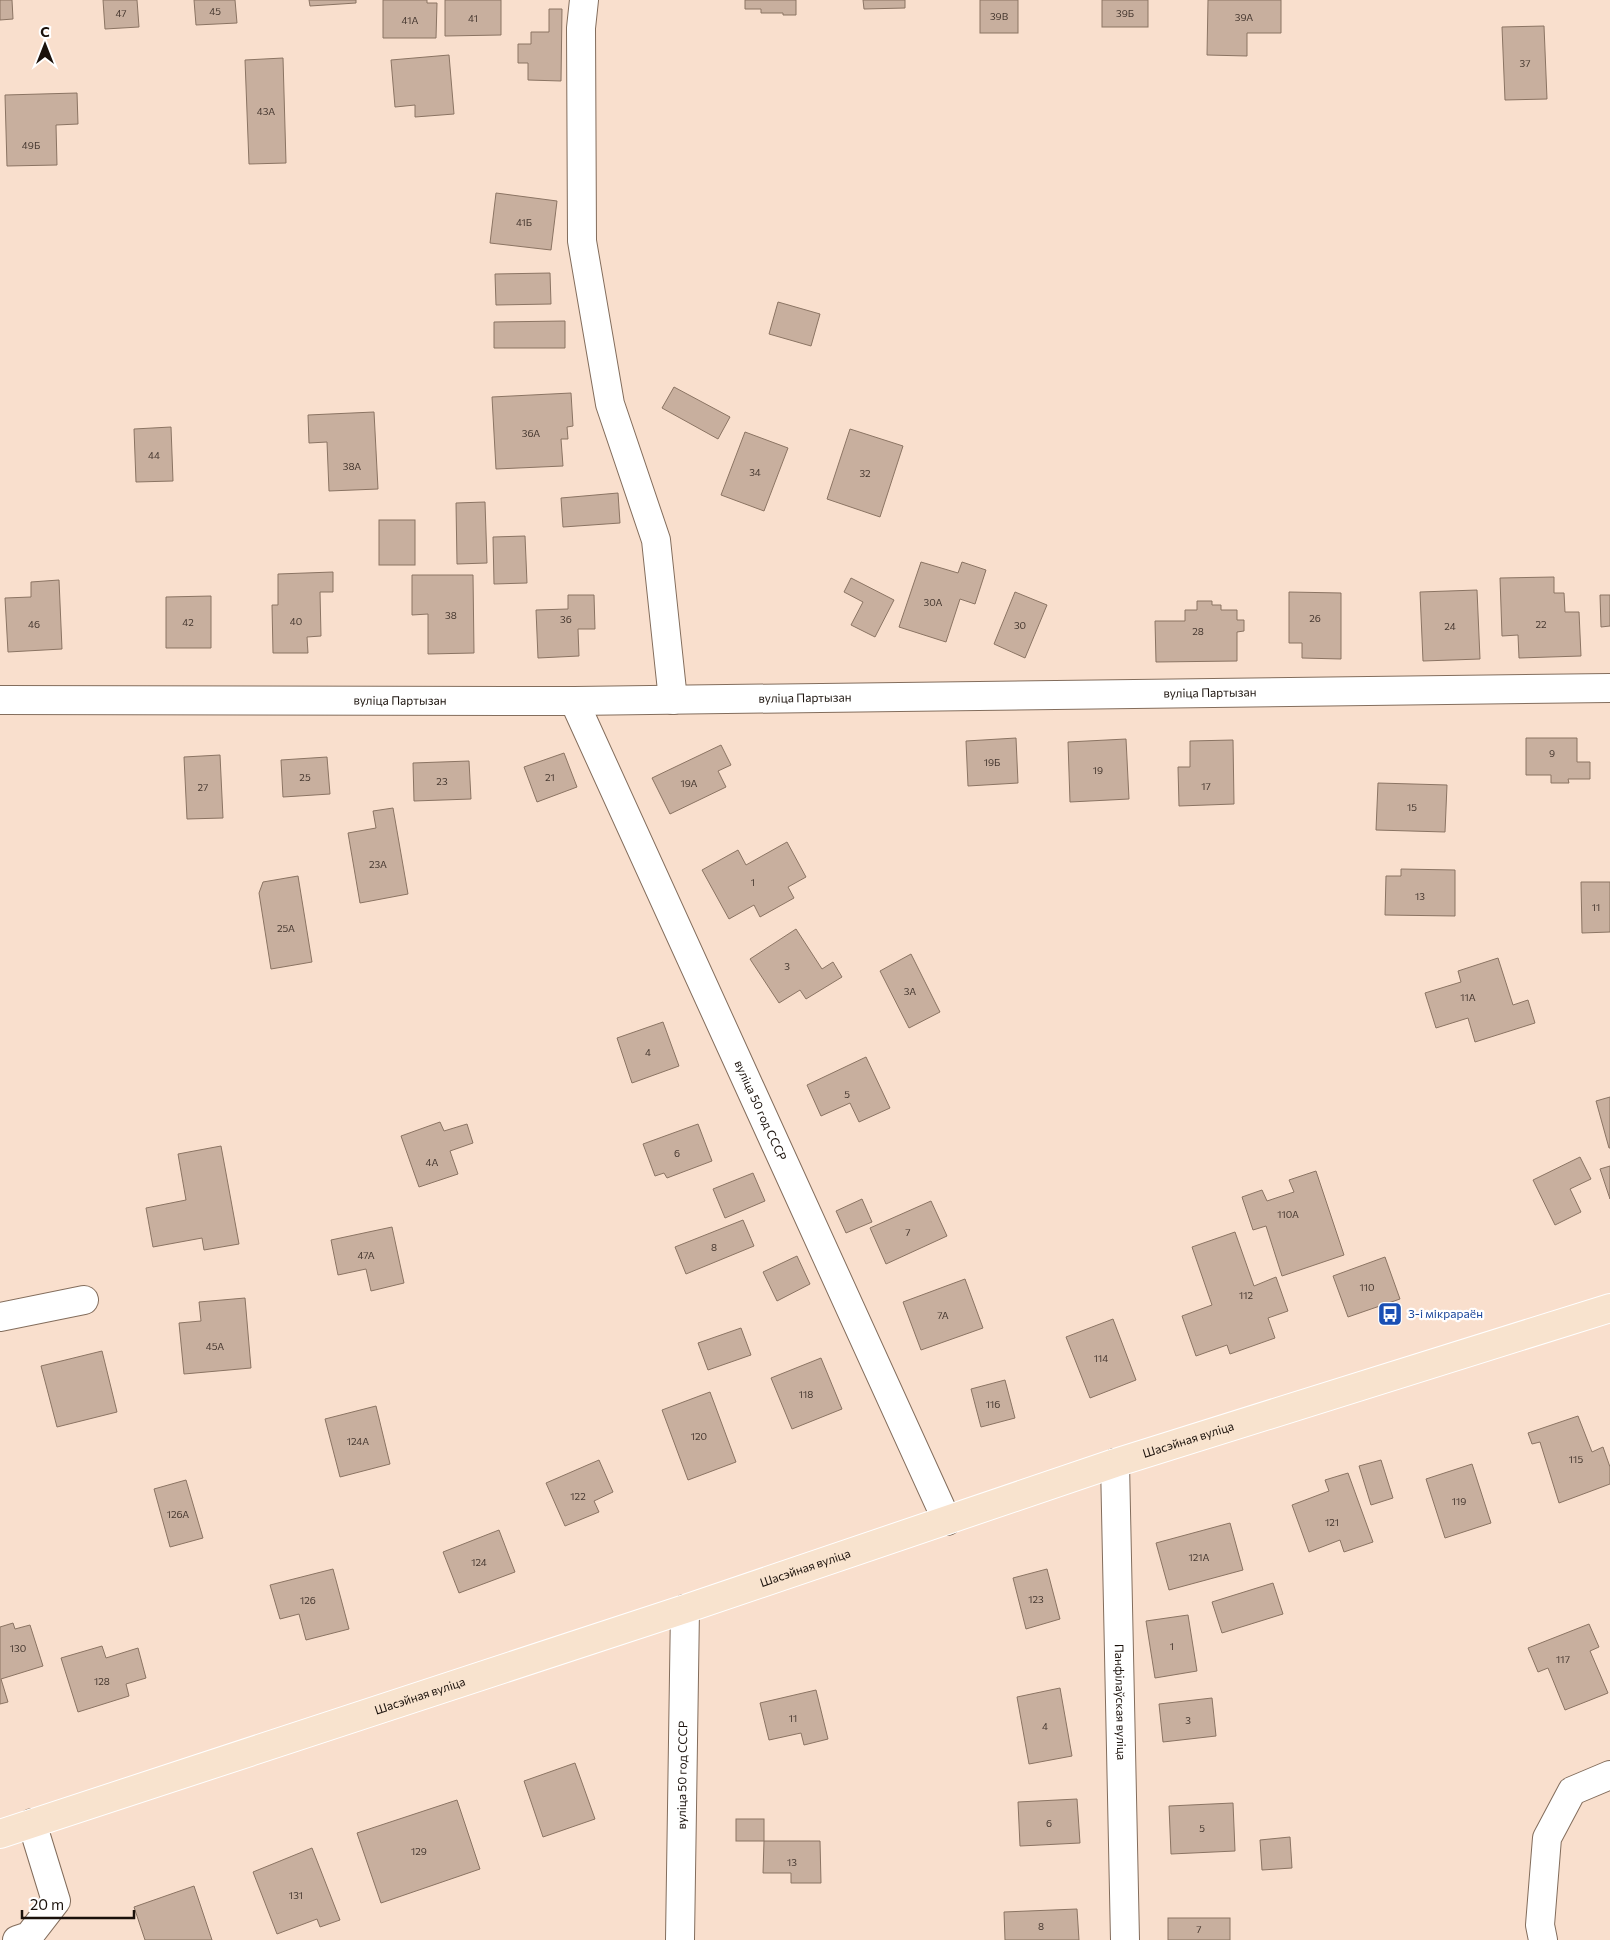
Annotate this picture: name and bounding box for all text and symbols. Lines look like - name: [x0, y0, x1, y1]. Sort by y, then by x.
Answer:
- house number: 45: [209, 5, 221, 17]
- house number: 47: [115, 7, 127, 19]
- house number: 39Б: [1116, 7, 1134, 19]
- house number: 39В: [990, 10, 1009, 22]
- house number: 39А: [1235, 11, 1253, 23]
- house number: 41: [468, 12, 478, 24]
- house number: 41А: [402, 14, 419, 26]
- north arrow: [20, 20, 70, 70]
- text: С: [40, 23, 50, 40]
- house number: 37: [1520, 57, 1530, 69]
- house number: 43А: [257, 105, 275, 117]
- house number: 49Б: [22, 139, 40, 151]
- house number: 41Б: [516, 216, 532, 228]
- house number: 36А: [522, 427, 540, 439]
- house number: 44: [148, 449, 160, 461]
- house number: 38А: [343, 460, 361, 472]
- house number: 34: [749, 466, 761, 478]
- house number: 32: [859, 467, 871, 479]
- house number: 30А: [924, 596, 943, 608]
- house number: 38: [445, 609, 457, 621]
- house number: 26: [1309, 612, 1321, 624]
- house number: 36: [560, 613, 572, 625]
- house number: 40: [290, 615, 302, 627]
- house number: 42: [182, 616, 194, 628]
- house number: 46: [28, 618, 40, 630]
- house number: 22: [1535, 618, 1547, 630]
- house number: 30: [1014, 619, 1026, 631]
- house number: 24: [1444, 620, 1456, 632]
- house number: 28: [1192, 625, 1204, 637]
- street label: вуліца Партызан: [1163, 684, 1257, 700]
- street label: вуліца Партызан: [758, 690, 852, 705]
- street label: вуліца Партызан: [353, 693, 447, 707]
- house number: 9: [1549, 747, 1555, 759]
- house number: 19Б: [984, 756, 1000, 768]
- house number: 19: [1093, 764, 1103, 776]
- house number: 25: [299, 771, 311, 783]
- house number: 21: [545, 771, 555, 783]
- house number: 23: [436, 775, 448, 787]
- house number: 19А: [680, 777, 698, 789]
- house number: 17: [1201, 780, 1211, 792]
- house number: 27: [198, 781, 208, 793]
- house number: 15: [1407, 801, 1417, 813]
- house number: 23А: [369, 858, 387, 870]
- house number: 1: [751, 876, 755, 888]
- house number: 13: [1415, 890, 1425, 902]
- house number: 11: [1592, 901, 1600, 913]
- house number: 25А: [277, 922, 295, 934]
- house number: 3: [784, 960, 790, 972]
- house number: 3А: [904, 985, 916, 997]
- house number: 11А: [1460, 991, 1476, 1003]
- house number: 4: [645, 1046, 651, 1058]
- street label: вуліца 50 год СССР: [732, 1058, 790, 1163]
- house number: 5: [844, 1088, 850, 1100]
- house number: 6: [674, 1147, 680, 1159]
- house number: 4А: [426, 1156, 439, 1168]
- house number: 110А: [1277, 1208, 1299, 1220]
- house number: 7: [905, 1226, 911, 1238]
- house number: 8: [711, 1241, 717, 1253]
- house number: 47А: [357, 1249, 375, 1261]
- house number: 110: [1359, 1281, 1375, 1293]
- house number: 112: [1239, 1289, 1253, 1301]
- bus stop icon: 3-і мікрараён: [1377, 1301, 1403, 1327]
- place label: 3-і мікрараён: [1408, 1306, 1483, 1320]
- house number: 7А: [937, 1309, 949, 1321]
- house number: 45А: [206, 1340, 224, 1352]
- house number: 114: [1094, 1352, 1108, 1364]
- house number: 118: [799, 1388, 813, 1400]
- house number: 116: [986, 1398, 1000, 1410]
- street label: Шасэйная вуліца: [1141, 1418, 1235, 1460]
- house number: 120: [691, 1430, 707, 1442]
- house number: 124А: [347, 1435, 369, 1447]
- house number: 115: [1569, 1453, 1583, 1465]
- house number: 122: [570, 1490, 586, 1502]
- house number: 119: [1452, 1495, 1466, 1507]
- house number: 126А: [167, 1508, 189, 1520]
- house number: 121: [1325, 1516, 1339, 1528]
- street label: Шасэйная вуліца: [758, 1545, 852, 1589]
- house number: 121А: [1189, 1551, 1210, 1563]
- house number: 124: [471, 1556, 487, 1568]
- house number: 123: [1028, 1593, 1044, 1605]
- house number: 126: [300, 1594, 316, 1606]
- house number: 1: [1170, 1640, 1174, 1652]
- house number: 130: [10, 1642, 26, 1654]
- street label: Панфілаўская вуліца: [1113, 1644, 1129, 1760]
- house number: 117: [1556, 1653, 1570, 1665]
- street label: Шасэйная вуліца: [372, 1674, 467, 1717]
- house number: 128: [94, 1675, 110, 1687]
- house number: 11: [789, 1712, 797, 1724]
- house number: 3: [1185, 1714, 1191, 1726]
- street label: вуліца 50 год СССР: [674, 1720, 689, 1829]
- house number: 4: [1042, 1720, 1048, 1732]
- house number: 6: [1046, 1817, 1052, 1829]
- house number: 5: [1199, 1822, 1205, 1834]
- house number: 129: [411, 1845, 427, 1857]
- house number: 13: [787, 1856, 797, 1868]
- scale bar: [22, 1888, 135, 1920]
- house number: 131: [289, 1889, 303, 1901]
- text: 20 m: [30, 1895, 64, 1913]
- house number: 8: [1038, 1920, 1044, 1932]
- house number: 7: [1196, 1923, 1202, 1935]

